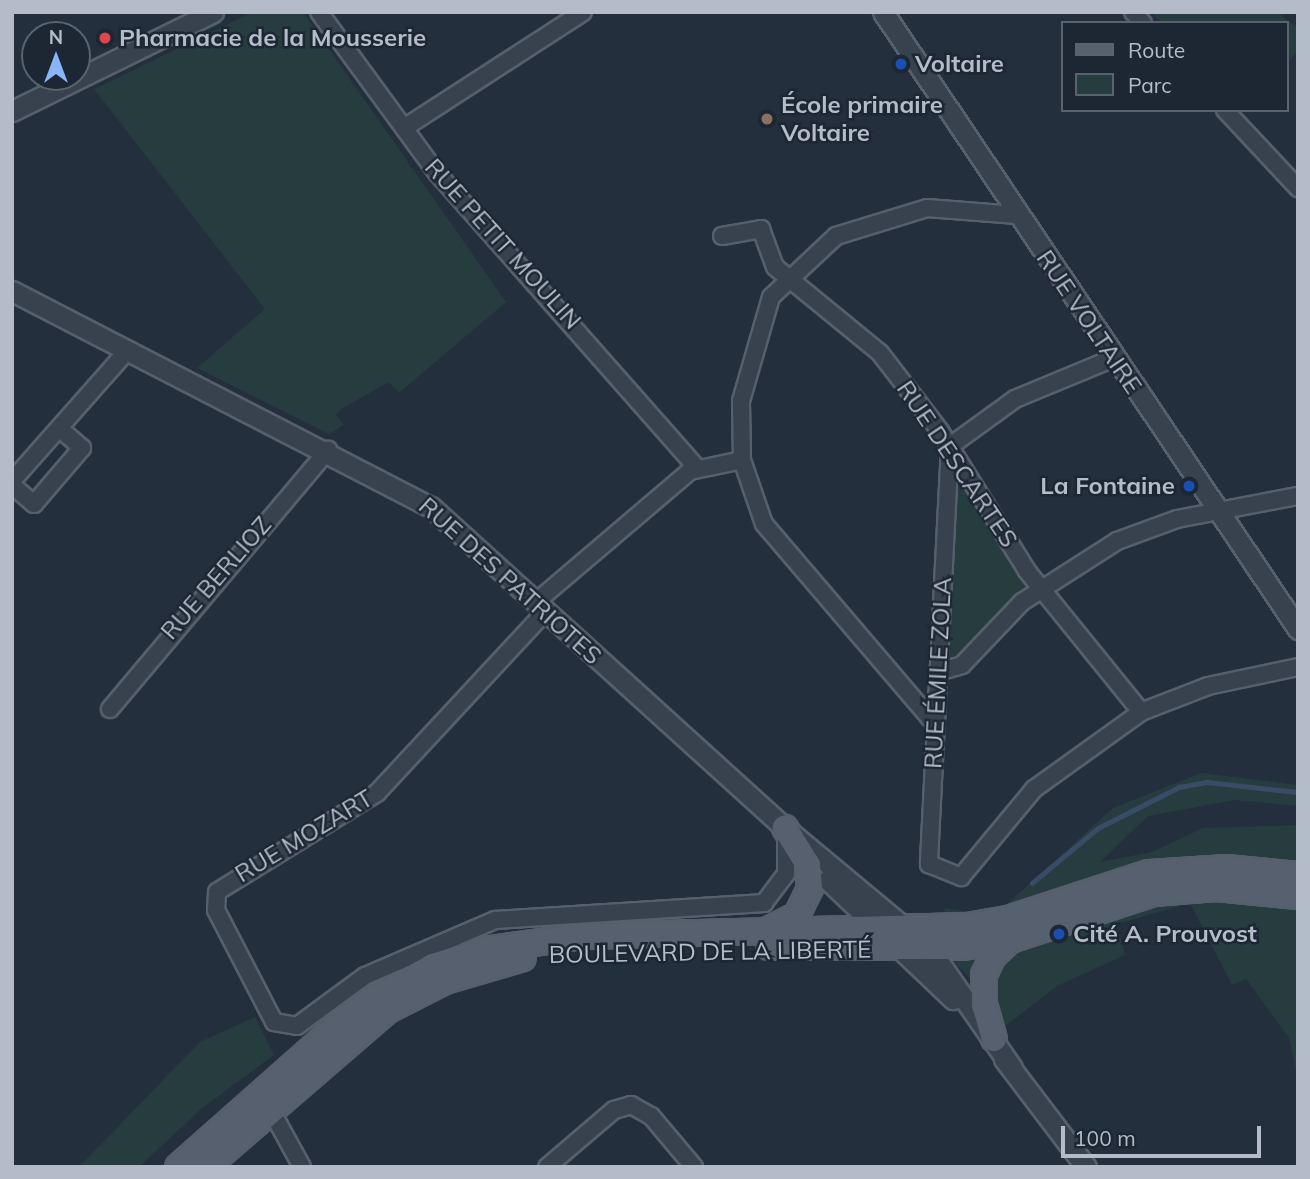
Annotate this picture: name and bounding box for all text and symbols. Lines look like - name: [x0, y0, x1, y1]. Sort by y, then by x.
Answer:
- north arrow: [21, 21, 91, 91]
- legend: [1062, 21, 1289, 112]
- place label: Pharmacie de la Mousserie: [119, 24, 426, 52]
- text: N: [49, 25, 63, 49]
- marker: Pharmacie de la Mousserie: [97, 30, 113, 46]
- text: Route: [1128, 37, 1185, 63]
- place label: Voltaire: [915, 50, 1004, 78]
- marker: Voltaire: [893, 56, 909, 72]
- text: Parc: [1128, 72, 1172, 98]
- place label: École primaire Voltaire: [781, 91, 943, 147]
- marker: École primaire Voltaire: [759, 111, 775, 127]
- street label: RUE PETIT MOULIN: [419, 153, 587, 335]
- street label: RUE VOLTAIRE: [1030, 245, 1148, 399]
- street label: RUE DESCARTES: [891, 375, 1023, 553]
- place label: La Fontaine: [1040, 472, 1175, 500]
- marker: La Fontaine: [1181, 478, 1197, 494]
- street label: RUE DES PATRIOTES: [413, 492, 607, 670]
- street label: RUE BERLIOZ: [155, 511, 277, 645]
- street label: RUE ÉMILE ZOLA: [919, 577, 957, 769]
- street label: RUE MOZART: [230, 784, 378, 888]
- place label: Cité A. Prouvost: [1073, 920, 1257, 948]
- marker: Cité A. Prouvost: [1051, 926, 1067, 942]
- street label: BOULEVARD DE LA LIBERTÉ: [549, 935, 871, 969]
- scale bar: [1065, 1112, 1264, 1156]
- text: 100 m: [1074, 1125, 1136, 1151]

